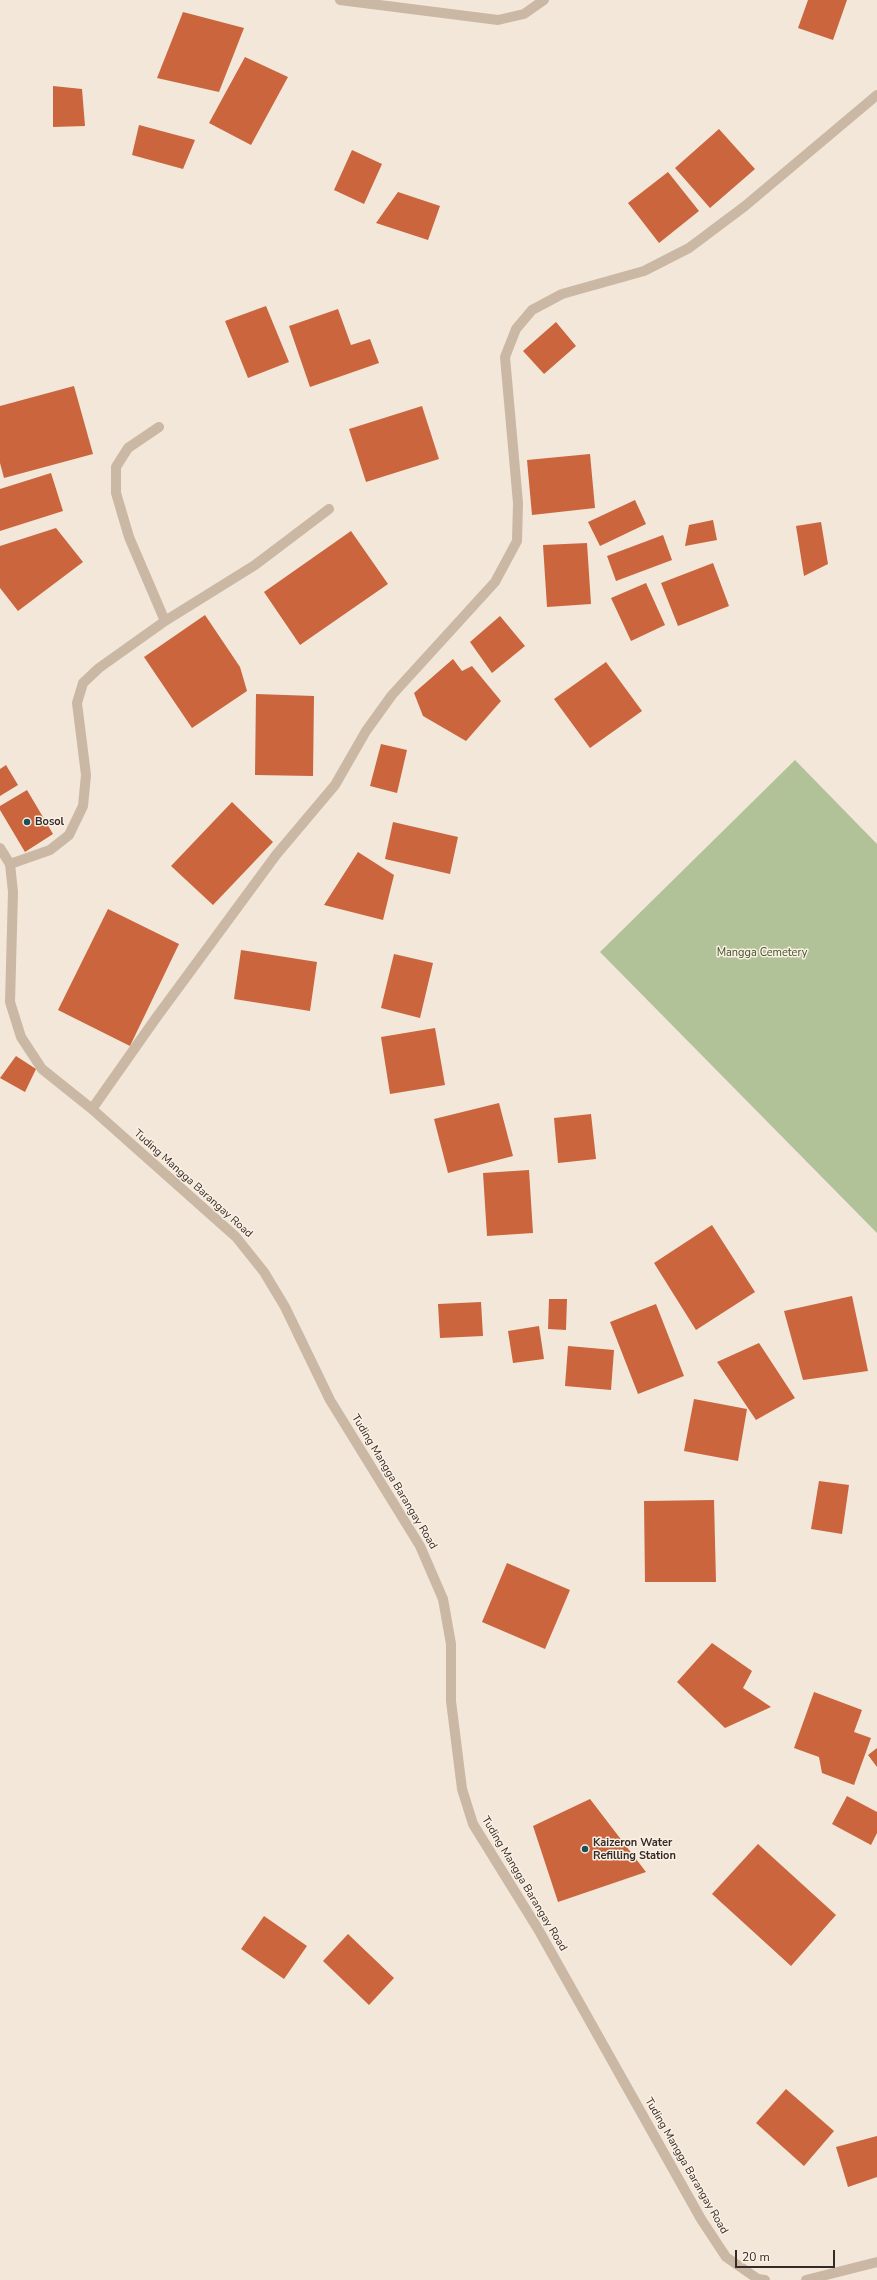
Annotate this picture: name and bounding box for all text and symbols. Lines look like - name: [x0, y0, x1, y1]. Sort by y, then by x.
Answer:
- place label: Bosol: [35, 815, 64, 829]
- marker: Bosol: [22, 817, 32, 827]
- park label: Mangga Cemetery: [717, 946, 807, 960]
- street label: Tuding Mangga Barangay Road: [131, 1127, 255, 1241]
- street label: Tuding Mangga Barangay Road: [348, 1412, 440, 1552]
- street label: Tuding Mangga Barangay Road: [478, 1814, 570, 1954]
- place label: Kaizeron Water Refilling Station: [593, 1836, 676, 1862]
- marker: Kaizeron Water Refilling Station: [580, 1844, 590, 1854]
- street label: Tuding Mangga Barangay Road: [642, 2096, 730, 2236]
- scale bar: [737, 2242, 837, 2268]
- text: 20 m: [742, 2249, 770, 2265]

